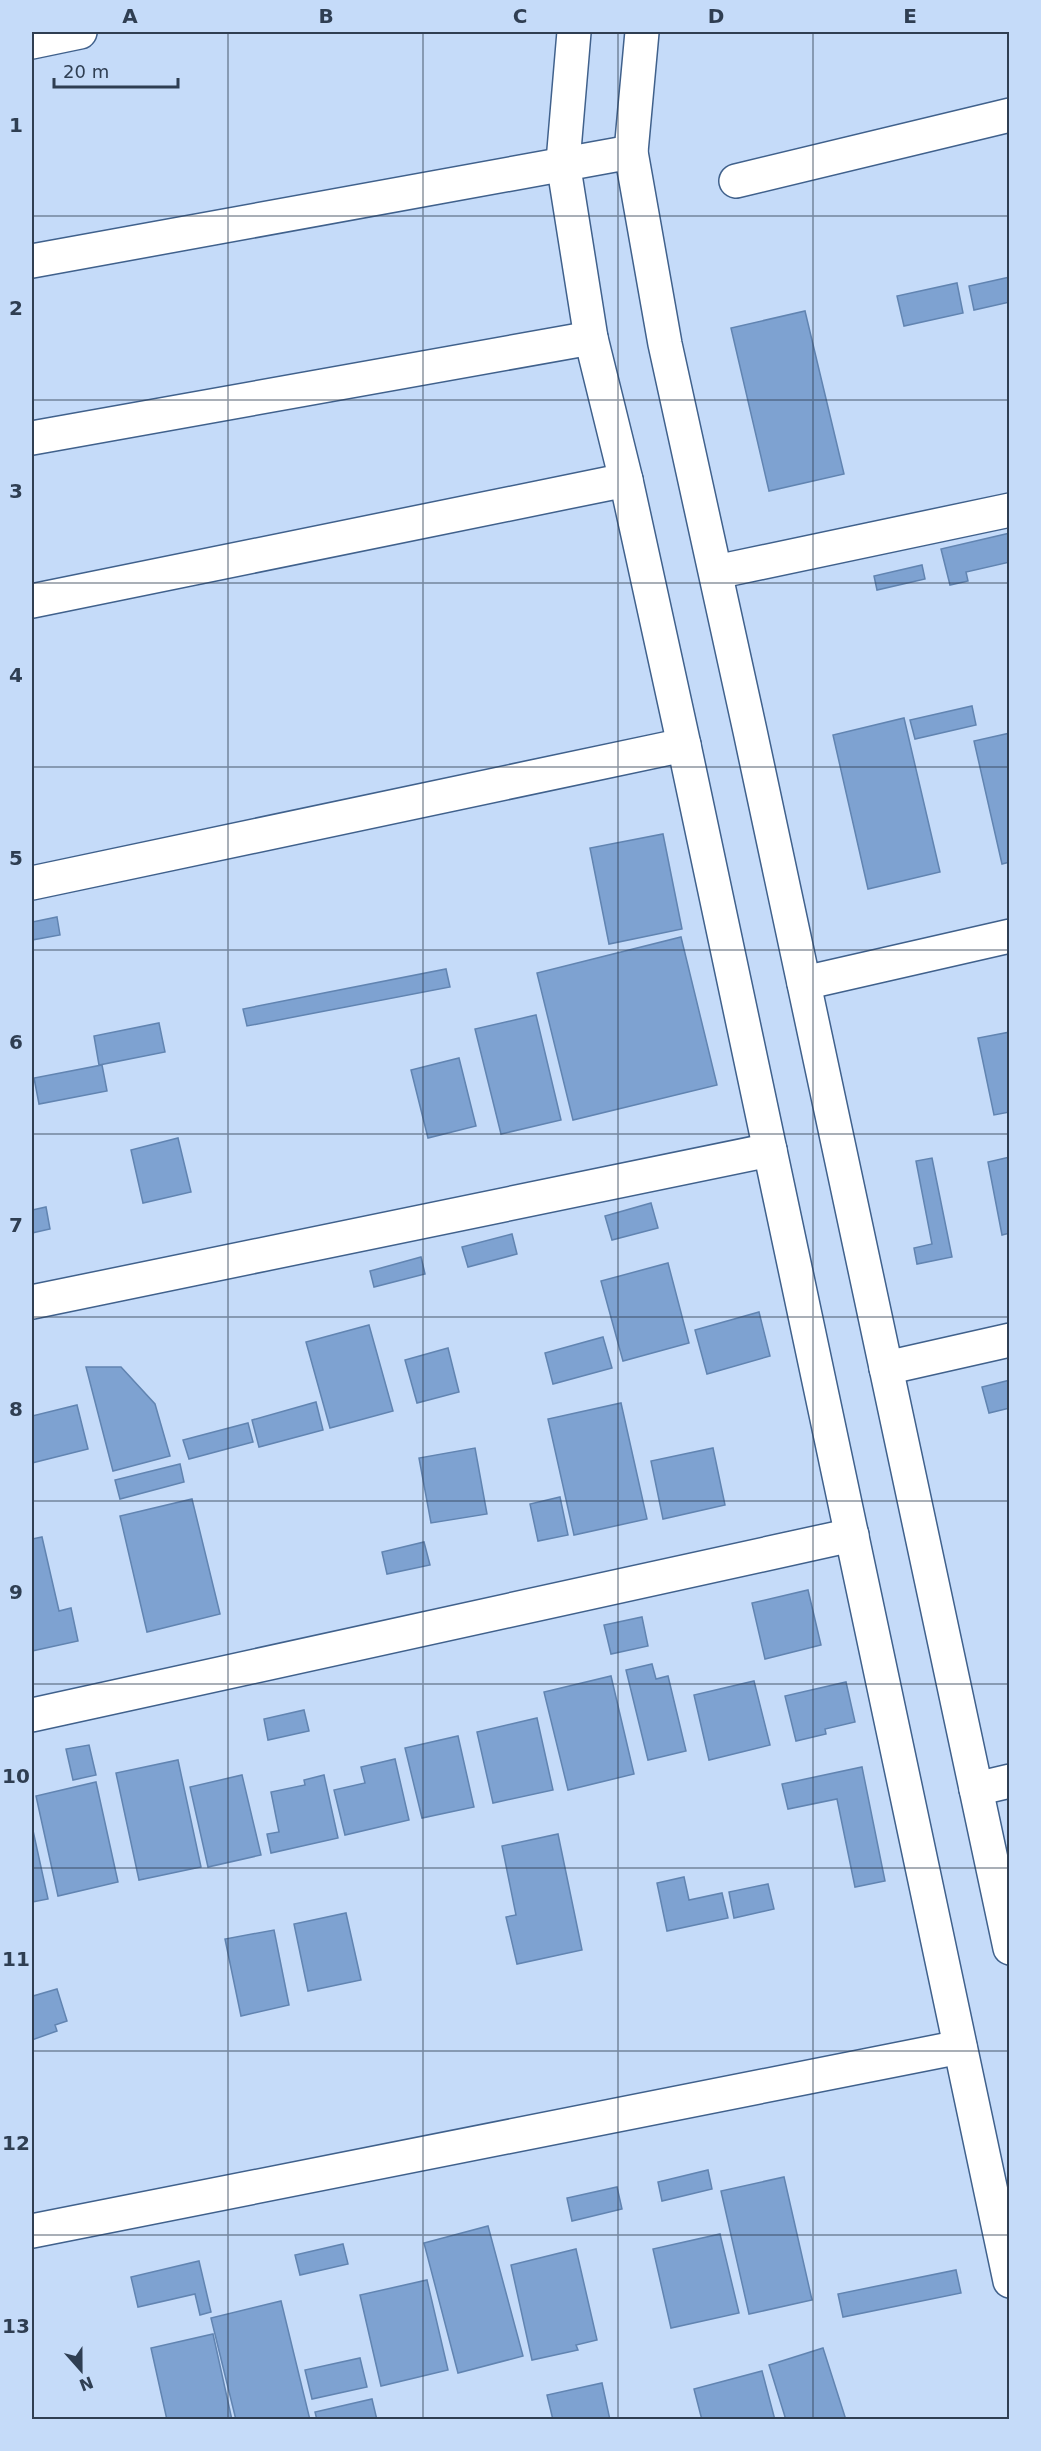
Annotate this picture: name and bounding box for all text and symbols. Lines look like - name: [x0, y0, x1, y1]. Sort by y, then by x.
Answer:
- text: A: [122, 4, 138, 28]
- text: B: [318, 4, 334, 28]
- text: C: [513, 4, 527, 28]
- text: D: [708, 4, 724, 28]
- text: E: [903, 4, 917, 28]
- scale bar: [54, 51, 178, 89]
- text: 20 m: [63, 61, 109, 82]
- text: 1: [9, 113, 23, 137]
- text: 2: [9, 296, 23, 320]
- text: 3: [9, 479, 23, 503]
- text: 4: [9, 663, 23, 687]
- text: 5: [9, 846, 23, 870]
- text: 6: [9, 1030, 23, 1054]
- text: 7: [9, 1213, 23, 1237]
- text: 8: [9, 1397, 23, 1421]
- text: 9: [9, 1580, 23, 1604]
- text: 10: [2, 1764, 30, 1788]
- text: 11: [2, 1947, 30, 1971]
- text: 12: [2, 2131, 30, 2155]
- text: 13: [2, 2314, 30, 2338]
- north arrow: [51, 2340, 111, 2400]
- text: N: [77, 2372, 96, 2395]

